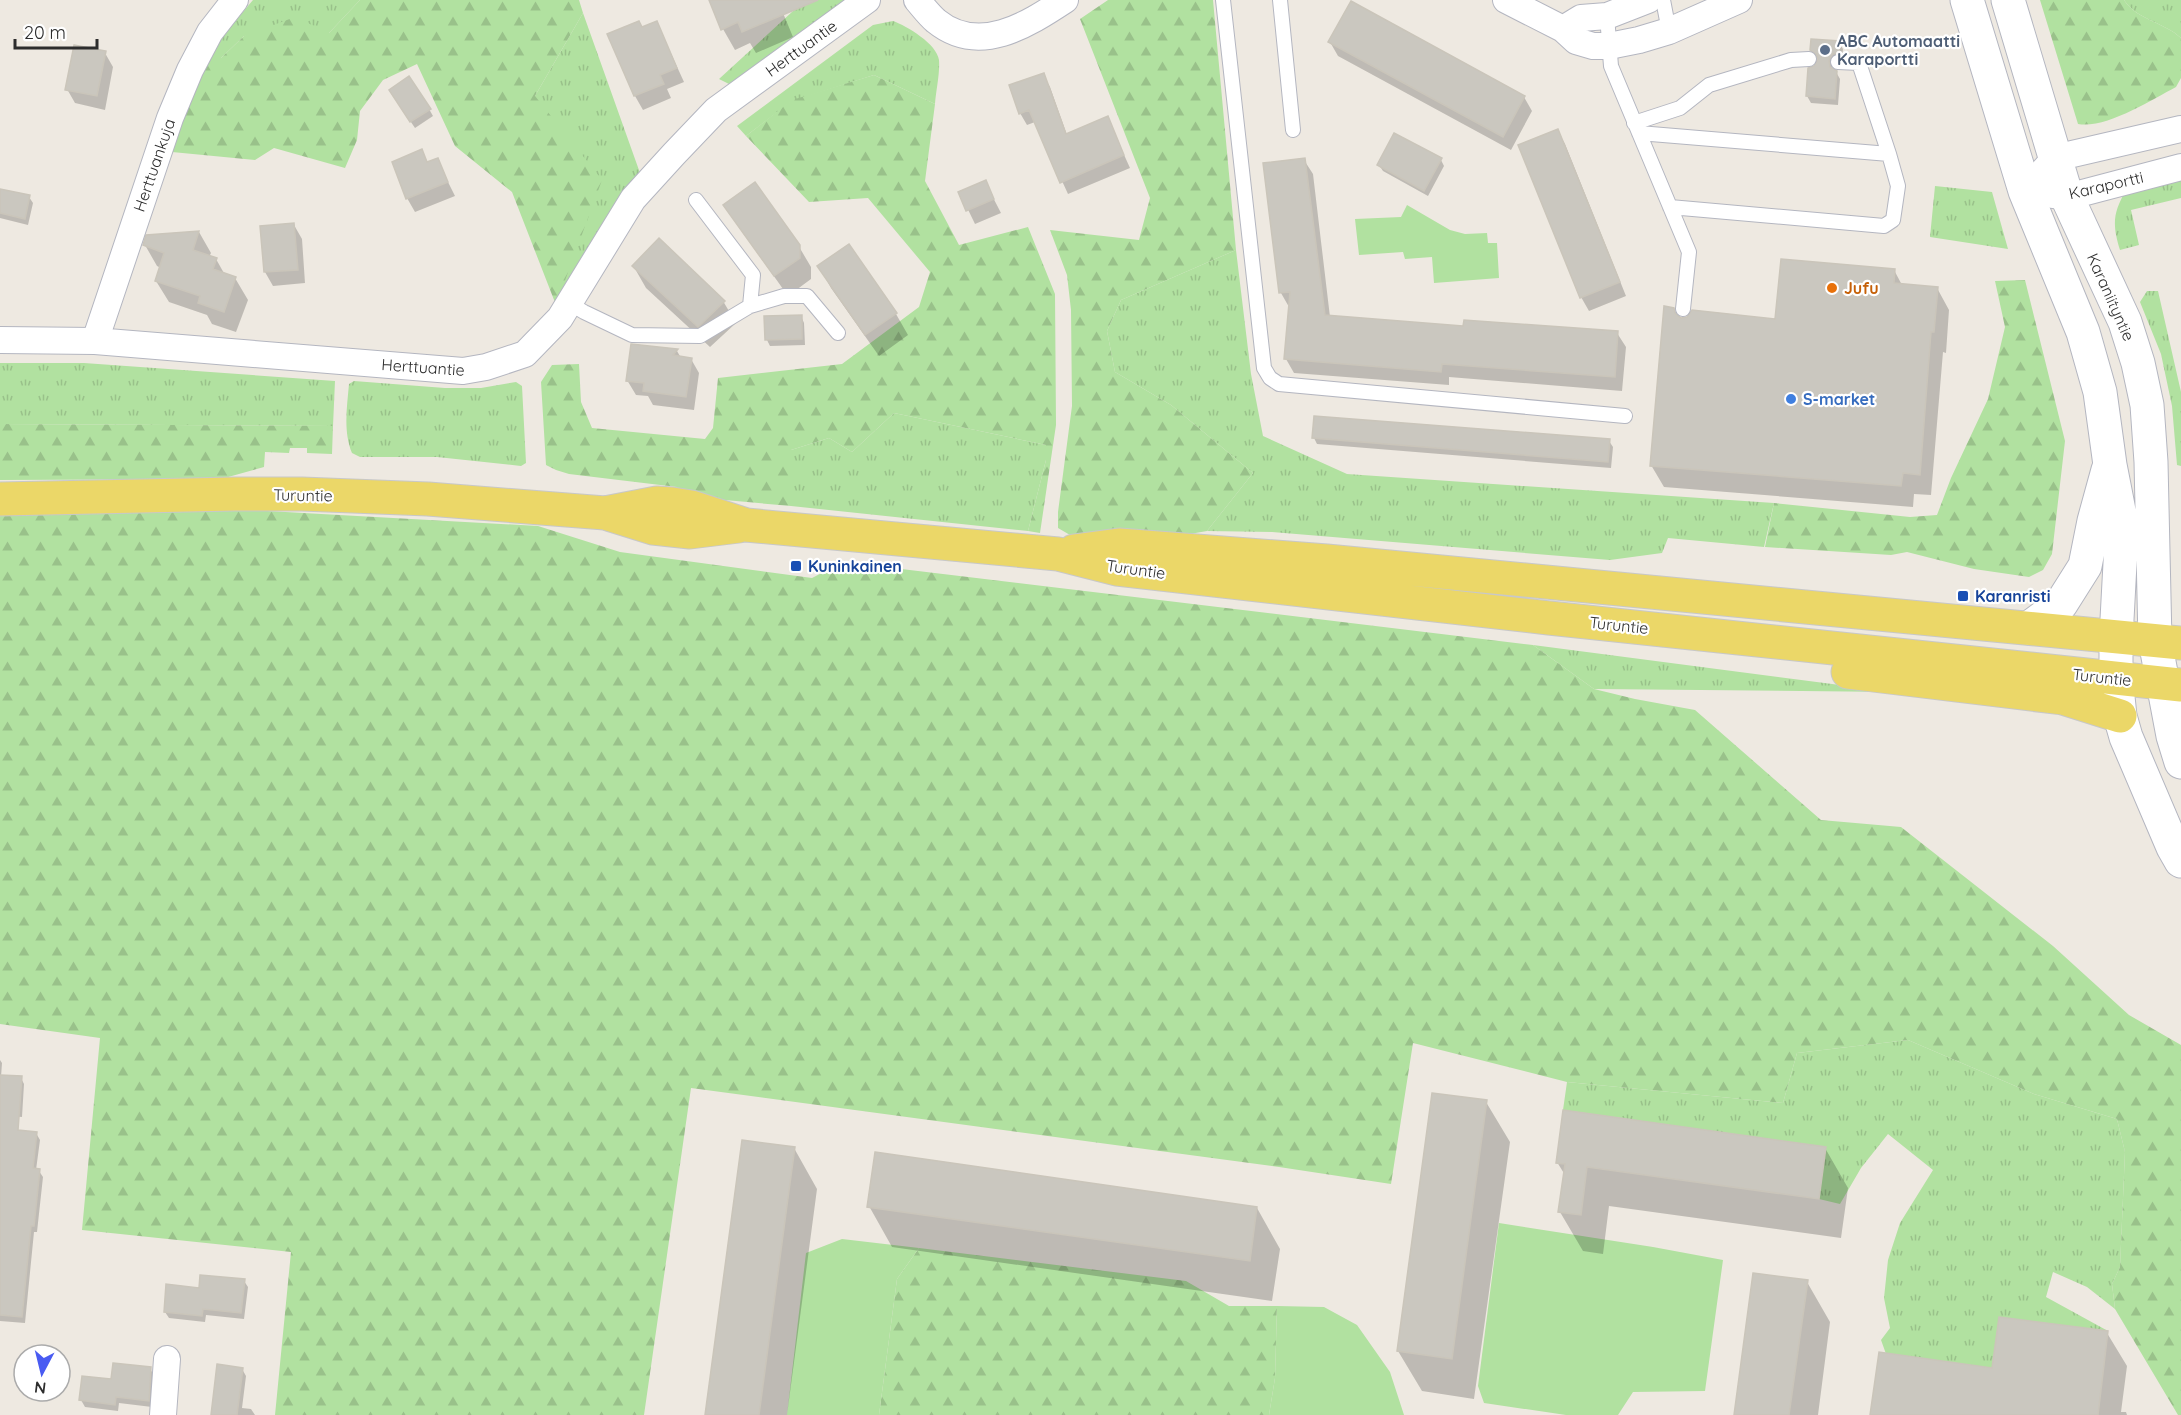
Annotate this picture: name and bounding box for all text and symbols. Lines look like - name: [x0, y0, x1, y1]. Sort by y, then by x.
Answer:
- scale bar: [15, 12, 98, 50]
- street label: Herttuantie: [761, 15, 841, 81]
- text: 20 m: [24, 21, 66, 44]
- place label: ABC Automaatti Karaportti: [1837, 31, 1960, 69]
- marker: ABC Automaatti Karaportti: [1818, 43, 1832, 57]
- street label: Herttuankuja: [129, 116, 179, 214]
- street label: Karaportti: [2067, 167, 2145, 203]
- street label: Karaniityntie: [2083, 250, 2139, 344]
- place label: Jufu: [1844, 278, 1879, 298]
- marker: Jufu: [1825, 281, 1839, 295]
- street label: Herttuantie: [381, 354, 465, 380]
- place label: S-market: [1803, 389, 1875, 409]
- marker: S-market: [1784, 392, 1798, 406]
- street label: Turuntie: [273, 484, 333, 506]
- street label: Turuntie: [1105, 555, 1167, 583]
- place label: Kuninkainen: [808, 556, 902, 576]
- marker: Kuninkainen: [789, 559, 803, 573]
- place label: Karanristi: [1975, 586, 2051, 606]
- marker: Karanristi: [1956, 589, 1970, 603]
- street label: Turuntie: [1588, 612, 1650, 638]
- street label: Turuntie: [2071, 664, 2133, 690]
- north arrow: [12, 1343, 72, 1403]
- text: N: [33, 1377, 47, 1399]

